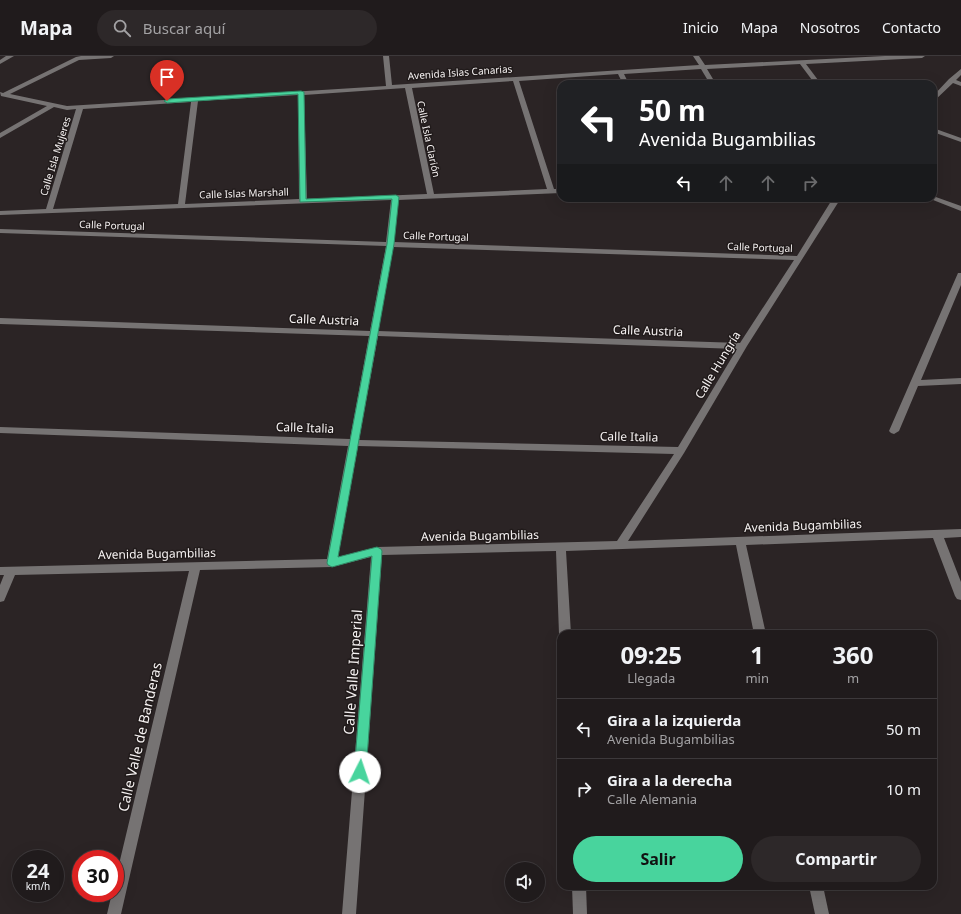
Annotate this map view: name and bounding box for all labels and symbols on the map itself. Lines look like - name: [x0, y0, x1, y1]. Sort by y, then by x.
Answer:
- pin: [150, 60, 184, 101]
- street label: Avenida Islas Canarias: [407, 61, 513, 83]
- street label: Calle Isla Clarión: [414, 100, 444, 178]
- street label: Calle Isla Mujeres: [36, 114, 74, 197]
- street label: Calle Islas Marshall: [199, 184, 289, 202]
- street label: Calle Portugal: [79, 217, 145, 233]
- street label: Calle Portugal: [403, 228, 469, 244]
- street label: Calle Portugal: [727, 239, 793, 255]
- street label: Calle Austria: [289, 310, 359, 329]
- street label: Calle Austria: [613, 321, 683, 340]
- street label: Calle Hungría: [691, 328, 745, 402]
- street label: Calle Italia: [276, 418, 335, 437]
- street label: Calle Italia: [600, 427, 658, 446]
- street label: Avenida Bugambilias: [744, 515, 862, 536]
- street label: Avenida Bugambilias: [421, 526, 539, 545]
- street label: Avenida Bugambilias: [98, 544, 216, 563]
- street label: Calle Valle Imperial: [339, 609, 366, 735]
- street label: Calle Valle de Banderas: [113, 660, 166, 813]
- position arrow: [339, 751, 381, 793]
- speed limit sign: 30: [72, 850, 124, 902]

